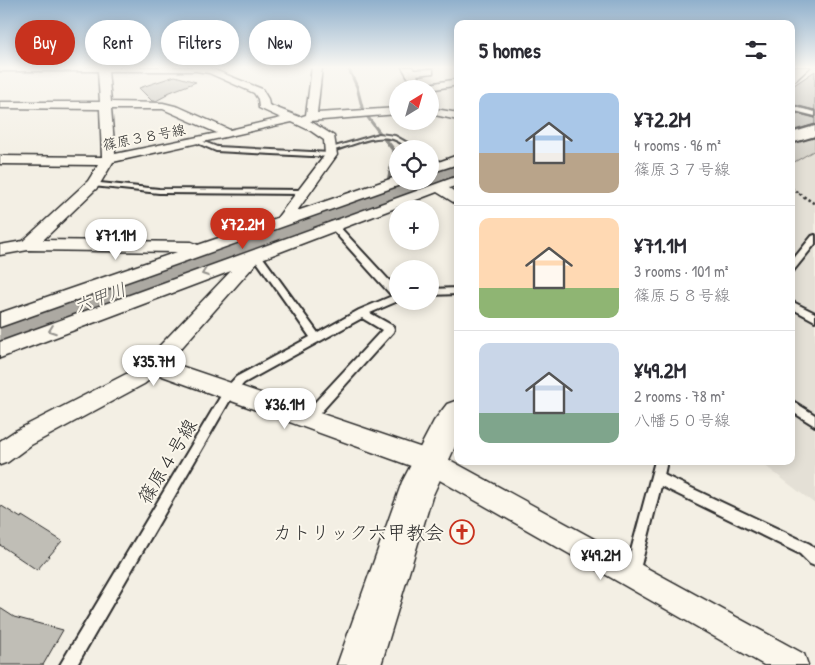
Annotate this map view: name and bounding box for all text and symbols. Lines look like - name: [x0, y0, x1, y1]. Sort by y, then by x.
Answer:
- chip: Buy: [15, 20, 75, 65]
- chip: Rent: [85, 20, 151, 65]
- chip: Filters: [161, 20, 239, 65]
- chip: New: [249, 20, 311, 65]
- text: 5 homes: [479, 36, 541, 65]
- icon: filters: [742, 36, 770, 64]
- north arrow: [389, 80, 439, 130]
- map controls: [389, 80, 439, 310]
- text: ¥72.2M: [634, 105, 691, 134]
- icon: home: [519, 113, 579, 173]
- street label: 篠原３８号線: [101, 119, 187, 154]
- text: 4 rooms · 96 m²: [634, 134, 721, 156]
- button: locate: [389, 140, 439, 190]
- text: 篠原３７号線: [634, 158, 730, 180]
- button: +: [389, 200, 439, 250]
- pin: ¥72.2M: [202, 208, 284, 250]
- text: ¥72.2M: [221, 213, 265, 235]
- pin: ¥71.1M: [75, 218, 157, 261]
- text: ¥71.1M: [96, 224, 136, 246]
- text: ¥71.1M: [634, 231, 686, 260]
- icon: home: [519, 238, 579, 298]
- button: −: [389, 260, 439, 310]
- text: 3 rooms · 101 m²: [634, 260, 729, 282]
- one-way arrow: [201, 267, 209, 277]
- water label: 六甲川: [70, 277, 129, 319]
- text: 篠原５８号線: [634, 284, 730, 306]
- one-way arrow: [49, 324, 57, 334]
- pin: ¥35.7M: [113, 344, 195, 387]
- text: ¥35.7M: [133, 350, 175, 372]
- text: ¥49.2M: [634, 356, 686, 385]
- icon: home: [519, 363, 579, 423]
- text: 2 rooms · 78 m²: [634, 385, 725, 407]
- pin: ¥36.1M: [244, 388, 326, 430]
- text: ¥36.1M: [265, 393, 305, 415]
- text: 八幡５０号線: [634, 409, 730, 431]
- street label: 篠原４号線: [131, 414, 203, 508]
- place label: カトリック六甲教会: [273, 519, 444, 545]
- church icon: カトリック六甲教会: [449, 519, 475, 545]
- pin: ¥49.2M: [560, 538, 642, 581]
- text: ¥49.2M: [581, 544, 621, 566]

